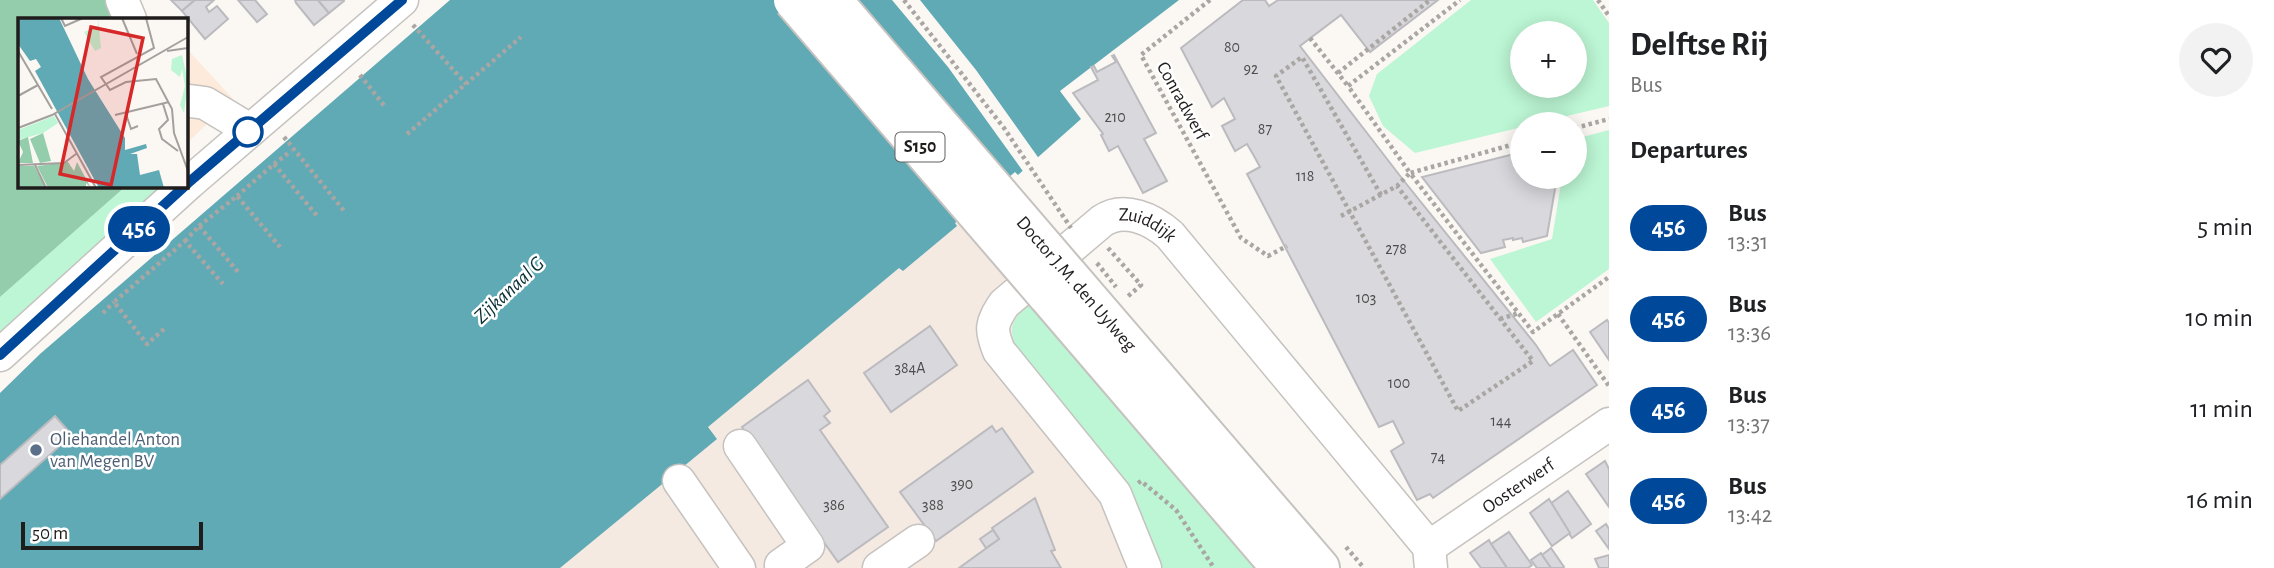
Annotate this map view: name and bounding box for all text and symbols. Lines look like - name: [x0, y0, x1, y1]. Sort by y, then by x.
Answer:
- inset map: [18, 18, 187, 187]
- map controls: [1510, 21, 1587, 189]
- button: +: [1510, 21, 1587, 98]
- button: heart: [2179, 23, 2253, 97]
- text: Delftse Rij: [1630, 29, 1768, 62]
- house number: 80: [1224, 39, 1240, 55]
- street label: Conradwerf: [1153, 59, 1212, 144]
- house number: 92: [1244, 61, 1258, 77]
- text: Bus: [1630, 74, 1663, 97]
- house number: 210: [1104, 109, 1126, 125]
- button: −: [1510, 112, 1587, 189]
- unlabelled marker: [233, 117, 263, 147]
- house number: 87: [1258, 121, 1272, 137]
- road number: S150: [895, 132, 944, 162]
- text: Departures: [1630, 137, 1748, 163]
- house number: 118: [1296, 168, 1314, 184]
- text: Bus: [1728, 200, 1767, 226]
- street label: Zuiddijk: [1119, 205, 1181, 245]
- line badge: 456: [99, 206, 179, 252]
- street label: Doctor J.M. den Uylweg: [1012, 213, 1140, 356]
- text: 5 min: [2197, 214, 2253, 240]
- text: 456: [1651, 216, 1686, 240]
- text: 456: [122, 217, 156, 241]
- text: 13:31: [1728, 231, 1768, 254]
- house number: 278: [1385, 241, 1407, 257]
- water label: Zijkanaal G: [470, 253, 548, 327]
- house number: 103: [1356, 290, 1376, 306]
- text: Bus: [1728, 291, 1767, 317]
- text: 10 min: [2186, 305, 2253, 331]
- text: 456: [1651, 307, 1686, 331]
- text: 13:36: [1728, 322, 1771, 345]
- house number: 384A: [894, 360, 926, 376]
- house number: 100: [1388, 375, 1410, 391]
- text: Bus: [1728, 382, 1767, 408]
- text: 11 min: [2190, 396, 2253, 422]
- text: 456: [1651, 398, 1686, 422]
- house number: 144: [1491, 413, 1512, 429]
- text: 13:37: [1728, 413, 1770, 436]
- place label: Oliehandel Anton van Megen BV: [50, 430, 180, 471]
- marker: Oliehandel Anton van Megen BV: [28, 442, 44, 458]
- house number: 74: [1431, 449, 1445, 465]
- street label: Oosterwerf: [1479, 454, 1559, 517]
- text: Bus: [1728, 473, 1767, 499]
- house number: 390: [951, 476, 973, 492]
- text: 16 min: [2187, 487, 2253, 513]
- text: 456: [1651, 489, 1686, 513]
- house number: 386: [823, 497, 845, 513]
- house number: 388: [922, 497, 944, 513]
- text: 13:42: [1728, 504, 1772, 527]
- scale bar: [21, 519, 203, 551]
- text: 50 m: [32, 524, 68, 543]

